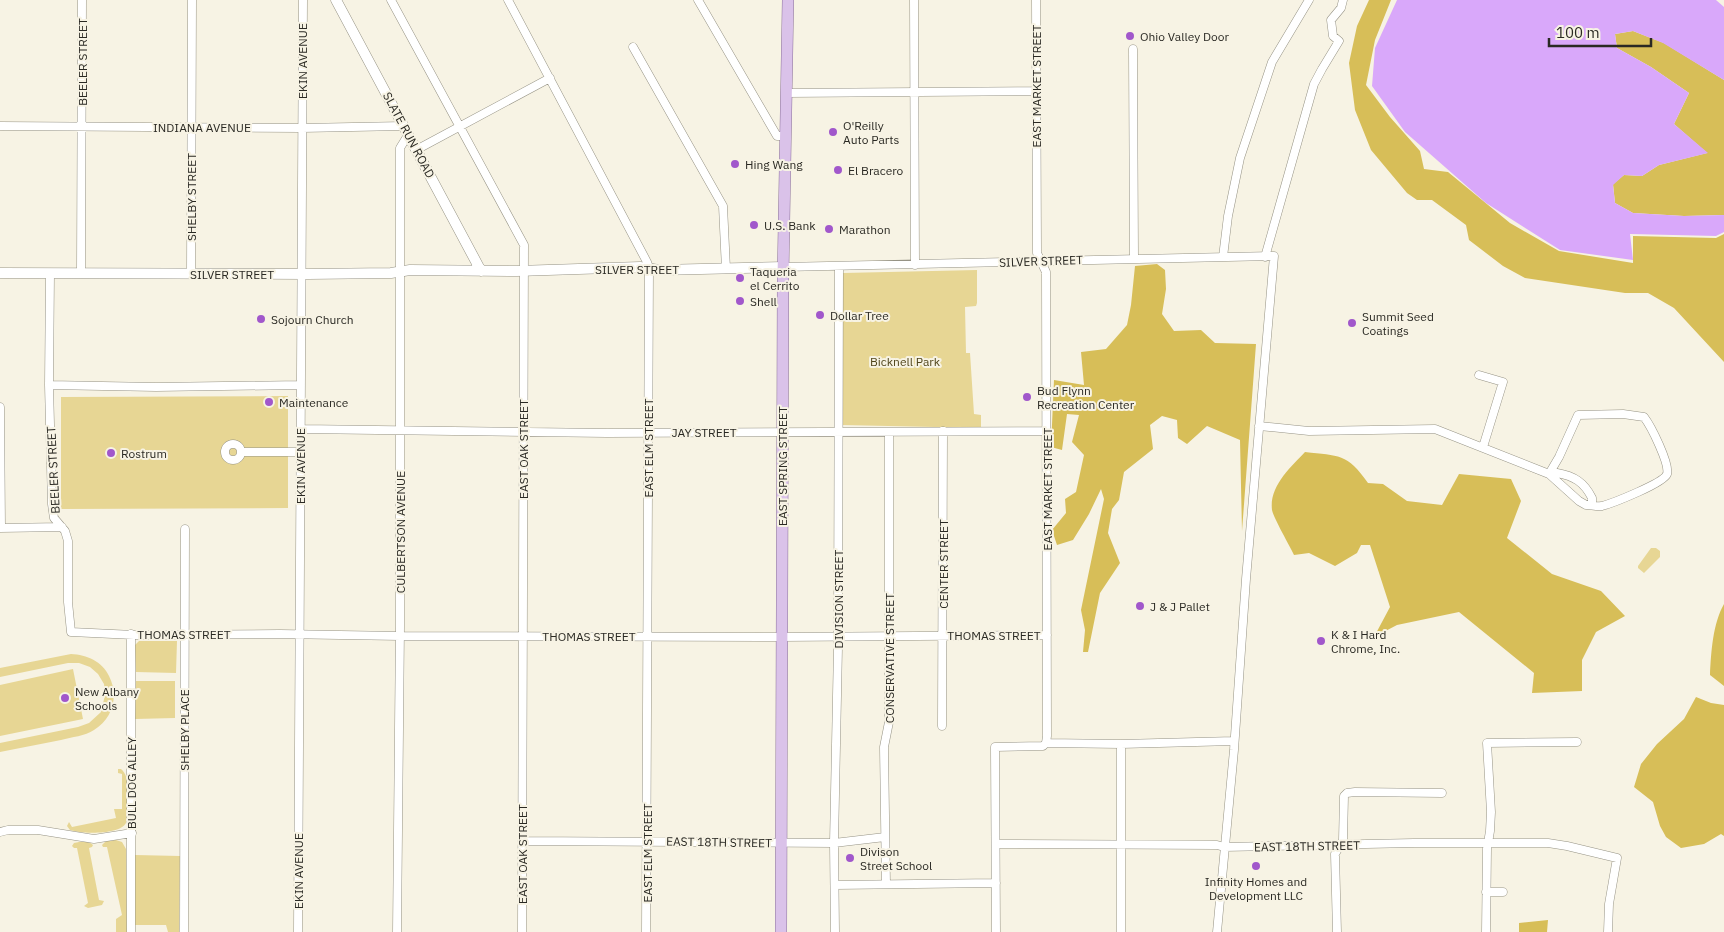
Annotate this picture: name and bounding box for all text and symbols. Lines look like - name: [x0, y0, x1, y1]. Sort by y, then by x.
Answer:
- scale bar: [1549, 15, 1652, 47]
- street label: BEELER STREET: [75, 18, 90, 106]
- street label: EKIN AVENUE: [295, 23, 310, 99]
- text: 100 m: [1556, 23, 1600, 42]
- street label: EAST MARKET STREET: [1029, 24, 1044, 147]
- place label: Ohio Valley Door: [1140, 29, 1230, 44]
- marker: Ohio Valley Door: [1124, 30, 1136, 42]
- street label: SLATE RUN ROAD: [380, 89, 438, 181]
- place label: O'Reilly Auto Parts: [843, 118, 899, 147]
- street label: INDIANA AVENUE: [153, 120, 251, 135]
- marker: O'Reilly Auto Parts: [827, 126, 839, 138]
- street label: SHELBY STREET: [184, 153, 199, 241]
- place label: Hing Wang: [745, 157, 803, 172]
- marker: Hing Wang: [729, 158, 741, 170]
- place label: El Bracero: [848, 163, 904, 178]
- marker: El Bracero: [832, 164, 844, 176]
- place label: U.S. Bank: [764, 218, 816, 233]
- marker: U.S. Bank: [748, 219, 760, 231]
- place label: Marathon: [839, 222, 890, 237]
- marker: Marathon: [823, 223, 835, 235]
- street label: SILVER STREET: [999, 252, 1083, 270]
- street label: SILVER STREET: [595, 262, 679, 277]
- place label: Taqueria el Cerrito: [750, 264, 800, 293]
- street label: SILVER STREET: [190, 267, 274, 282]
- marker: Taqueria el Cerrito: [734, 272, 746, 284]
- place label: Shell: [750, 294, 777, 309]
- marker: Shell: [734, 295, 746, 307]
- place label: Dollar Tree: [830, 308, 889, 323]
- marker: Dollar Tree: [814, 309, 826, 321]
- place label: Summit Seed Coatings: [1362, 309, 1434, 338]
- place label: Sojourn Church: [271, 312, 354, 327]
- marker: Sojourn Church: [255, 313, 267, 325]
- marker: Summit Seed Coatings: [1346, 317, 1358, 329]
- park label: Bicknell Park: [870, 354, 941, 369]
- place label: Bud Flynn Recreation Center: [1037, 383, 1135, 412]
- marker: Bud Flynn Recreation Center: [1021, 391, 1033, 403]
- place label: Maintenance: [279, 395, 349, 410]
- marker: Maintenance: [263, 396, 275, 408]
- street label: EAST ELM STREET: [641, 398, 656, 498]
- street label: EAST OAK STREET: [516, 399, 531, 499]
- street label: EAST SPRING STREET: [775, 406, 790, 526]
- street label: JAY STREET: [671, 425, 737, 440]
- street label: BEELER STREET: [43, 426, 63, 514]
- street label: EAST MARKET STREET: [1040, 427, 1055, 550]
- street label: EKIN AVENUE: [293, 428, 308, 504]
- place label: Rostrum: [121, 446, 167, 461]
- marker: Rostrum: [105, 447, 117, 459]
- street label: CULBERTSON AVENUE: [393, 471, 408, 593]
- street label: CENTER STREET: [936, 519, 951, 609]
- street label: DIVISION STREET: [831, 549, 846, 648]
- street label: CONSERVATIVE STREET: [882, 593, 897, 723]
- place label: J & J Pallet: [1150, 599, 1210, 614]
- marker: J & J Pallet: [1134, 600, 1146, 612]
- street label: THOMAS STREET: [137, 627, 231, 642]
- place label: K & I Hard Chrome, Inc.: [1331, 627, 1400, 656]
- street label: THOMAS STREET: [947, 628, 1041, 643]
- street label: THOMAS STREET: [542, 629, 636, 644]
- marker: K & I Hard Chrome, Inc.: [1315, 635, 1327, 647]
- place label: New Albany Schools: [75, 684, 139, 713]
- street label: SHELBY PLACE: [177, 689, 192, 771]
- marker: New Albany Schools: [59, 692, 71, 704]
- street label: BULL DOG ALLEY: [124, 737, 139, 829]
- street label: EAST ELM STREET: [640, 803, 655, 903]
- street label: EAST OAK STREET: [515, 804, 530, 904]
- street label: EKIN AVENUE: [291, 833, 306, 909]
- street label: EAST 18TH STREET: [666, 834, 772, 850]
- street label: EAST 18TH STREET: [1254, 838, 1360, 854]
- place label: Divison Street School: [860, 844, 932, 873]
- marker: Divison Street School: [844, 852, 856, 864]
- marker: Infinity Homes and Development LLC: [1250, 860, 1262, 872]
- place label: Infinity Homes and Development LLC: [1205, 874, 1307, 903]

